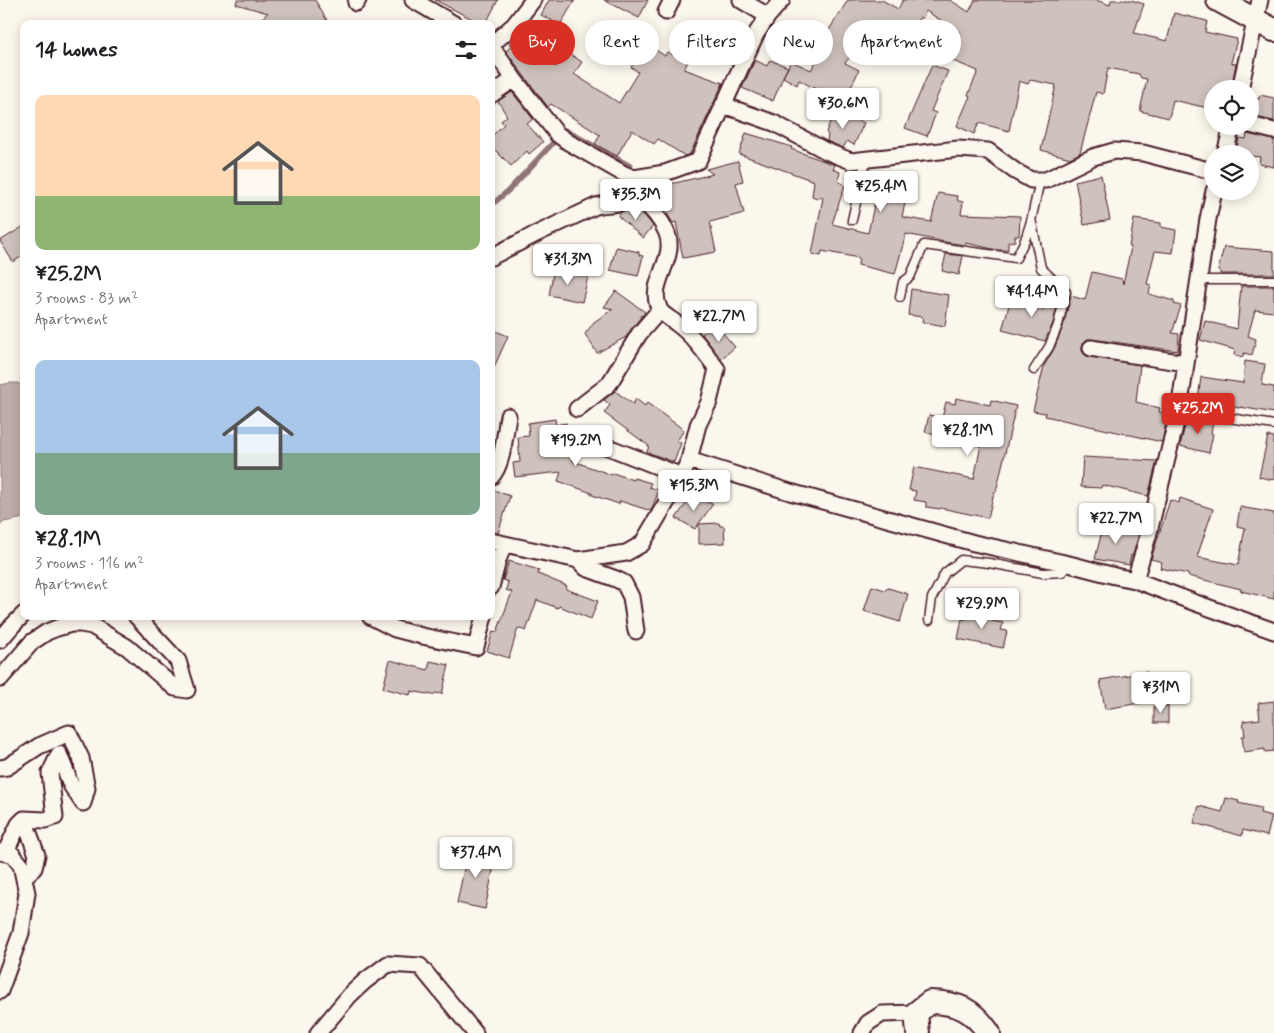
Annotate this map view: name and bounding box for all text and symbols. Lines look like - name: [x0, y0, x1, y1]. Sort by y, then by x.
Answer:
- chip: Buy: [510, 20, 575, 65]
- chip: Rent: [585, 20, 659, 65]
- chip: Filters: [669, 20, 755, 65]
- chip: New: [765, 20, 833, 65]
- chip: Apartment: [843, 20, 961, 65]
- text: 14 homes: [35, 36, 118, 64]
- icon: filters: [452, 36, 480, 64]
- map controls: [1204, 80, 1259, 200]
- button: locate: [1204, 80, 1259, 135]
- pin: ¥30.6M: [802, 88, 884, 130]
- text: ¥30.6M: [817, 93, 869, 114]
- icon: home: [213, 128, 303, 218]
- button: layers: [1204, 145, 1259, 200]
- pin: ¥25.4M: [840, 170, 922, 213]
- text: ¥25.4M: [855, 176, 907, 197]
- pin: ¥35.3M: [595, 178, 677, 221]
- text: ¥35.3M: [611, 184, 661, 205]
- pin: ¥31.3M: [527, 244, 609, 286]
- text: ¥31.3M: [544, 249, 592, 270]
- text: ¥25.2M: [35, 260, 102, 288]
- pin: ¥41.4M: [991, 276, 1073, 318]
- text: ¥41.4M: [1006, 281, 1058, 302]
- text: 3 rooms · 83 m²: [35, 288, 138, 309]
- pin: ¥22.7M: [678, 300, 760, 343]
- text: ¥22.7M: [693, 306, 745, 327]
- text: Apartment: [35, 309, 108, 330]
- pin: ¥25.2M: [1157, 392, 1239, 435]
- icon: home: [213, 393, 303, 483]
- text: ¥25.2M: [1173, 398, 1223, 419]
- pin: ¥28.1M: [927, 414, 1009, 457]
- text: ¥28.1M: [943, 420, 993, 441]
- pin: ¥19.2M: [535, 424, 617, 467]
- text: ¥19.2M: [550, 430, 602, 451]
- pin: ¥15.3M: [653, 470, 735, 512]
- text: ¥15.3M: [669, 475, 719, 496]
- pin: ¥22.7M: [1075, 502, 1157, 545]
- text: ¥22.7M: [1090, 508, 1142, 529]
- text: ¥28.1M: [35, 525, 101, 553]
- text: 3 rooms · 116 m²: [35, 553, 144, 574]
- text: Apartment: [35, 574, 108, 595]
- pin: ¥29.9M: [941, 588, 1023, 630]
- text: ¥29.9M: [956, 593, 1008, 614]
- pin: ¥31M: [1131, 672, 1191, 714]
- text: ¥31M: [1142, 677, 1180, 698]
- pin: ¥37.4M: [435, 836, 517, 879]
- text: ¥37.4M: [450, 842, 502, 863]

